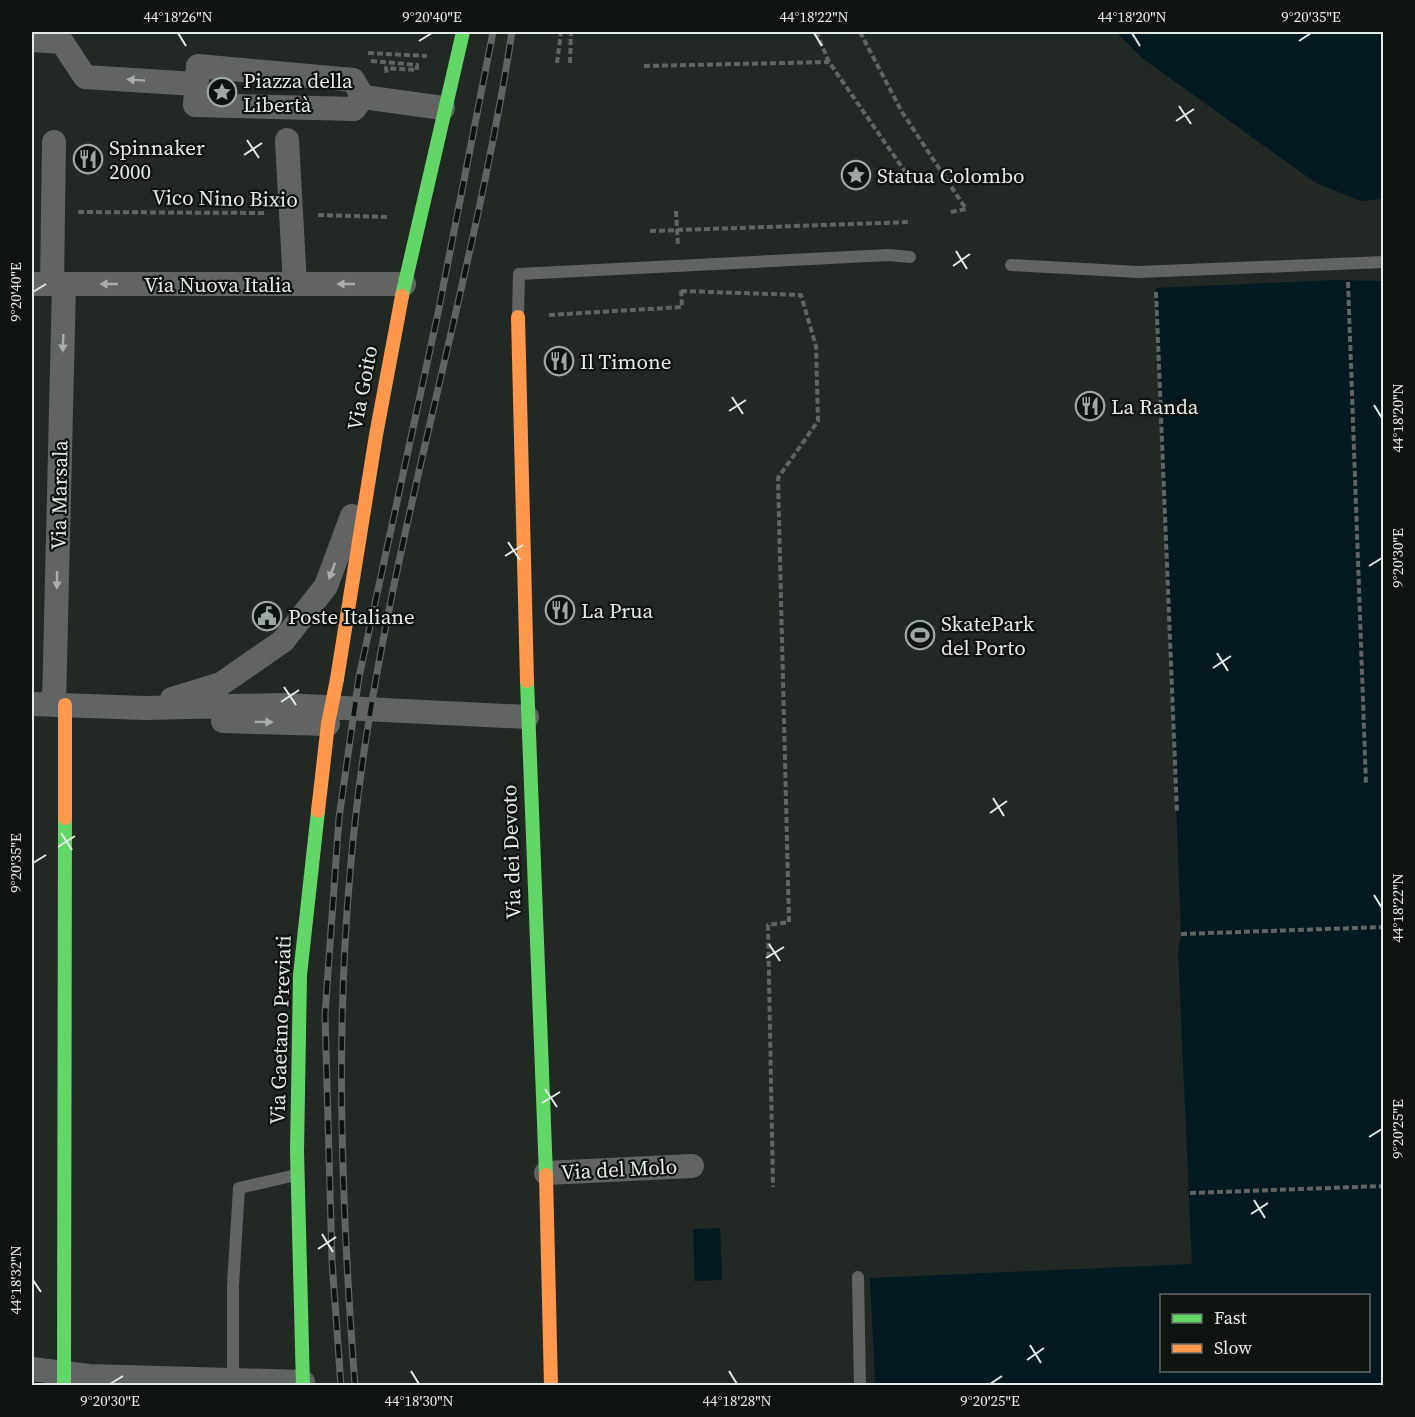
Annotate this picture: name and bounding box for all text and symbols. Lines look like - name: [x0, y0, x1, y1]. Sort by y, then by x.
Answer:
- text: 44°18'26"N: [143, 6, 213, 27]
- text: 9°20'40"E: [402, 6, 462, 27]
- text: 44°18'22"N: [779, 6, 849, 27]
- text: 44°18'20"N: [1097, 6, 1167, 27]
- text: 9°20'35"E: [1281, 6, 1341, 27]
- place label: Piazza della Libertà: [243, 66, 353, 119]
- one-way arrow: [127, 75, 146, 85]
- place icon: Piazza della Libertà: [206, 76, 238, 108]
- place label: Spinnaker 2000: [109, 133, 205, 186]
- restaurant icon: Spinnaker 2000: [72, 143, 104, 175]
- place icon: Statua Colombo: [840, 159, 872, 191]
- place label: Statua Colombo: [877, 161, 1025, 190]
- street label: Vico Nino Bixio: [152, 182, 298, 214]
- text: 9°20'40"E: [5, 262, 26, 322]
- street label: Via Nuova Italia: [144, 270, 292, 299]
- one-way arrow: [99, 279, 118, 289]
- one-way arrow: [336, 279, 355, 289]
- one-way arrow: [58, 333, 68, 352]
- street label: Via Goito: [340, 343, 384, 433]
- restaurant icon: Il Timone: [543, 345, 575, 377]
- place label: Il Timone: [580, 347, 671, 376]
- text: 44°18'20"N: [1387, 383, 1408, 453]
- restaurant icon: La Randa: [1074, 390, 1106, 422]
- place label: La Randa: [1111, 392, 1199, 421]
- street label: Via Marsala: [44, 440, 74, 550]
- text: 9°20'30"E: [1387, 528, 1408, 588]
- one-way arrow: [326, 562, 336, 580]
- one-way arrow: [52, 570, 61, 589]
- restaurant icon: La Prua: [544, 594, 576, 626]
- place label: La Prua: [581, 596, 653, 625]
- public building icon: Poste Italiane: [251, 600, 283, 632]
- place label: Poste Italiane: [288, 602, 415, 631]
- place label: SkatePark del Porto: [941, 609, 1035, 662]
- sports icon: SkatePark del Porto: [904, 619, 936, 651]
- one-way arrow: [254, 718, 273, 727]
- street label: Via dei Devoto: [494, 784, 528, 920]
- text: 9°20'35"E: [5, 833, 26, 893]
- text: 44°18'22"N: [1387, 873, 1408, 943]
- street label: Via Gaetano Previati: [262, 935, 298, 1125]
- text: 9°20'25"E: [1387, 1099, 1408, 1159]
- street label: Via del Molo: [560, 1151, 678, 1187]
- text: 44°18'32"N: [5, 1245, 26, 1315]
- legend: [1160, 1294, 1370, 1372]
- text: Fast: [1214, 1305, 1247, 1330]
- text: Slow: [1214, 1335, 1252, 1360]
- text: 9°20'30"E: [80, 1390, 140, 1411]
- text: 44°18'30"N: [384, 1390, 454, 1411]
- text: 44°18'28"N: [702, 1390, 772, 1411]
- text: 9°20'25"E: [960, 1390, 1020, 1411]

